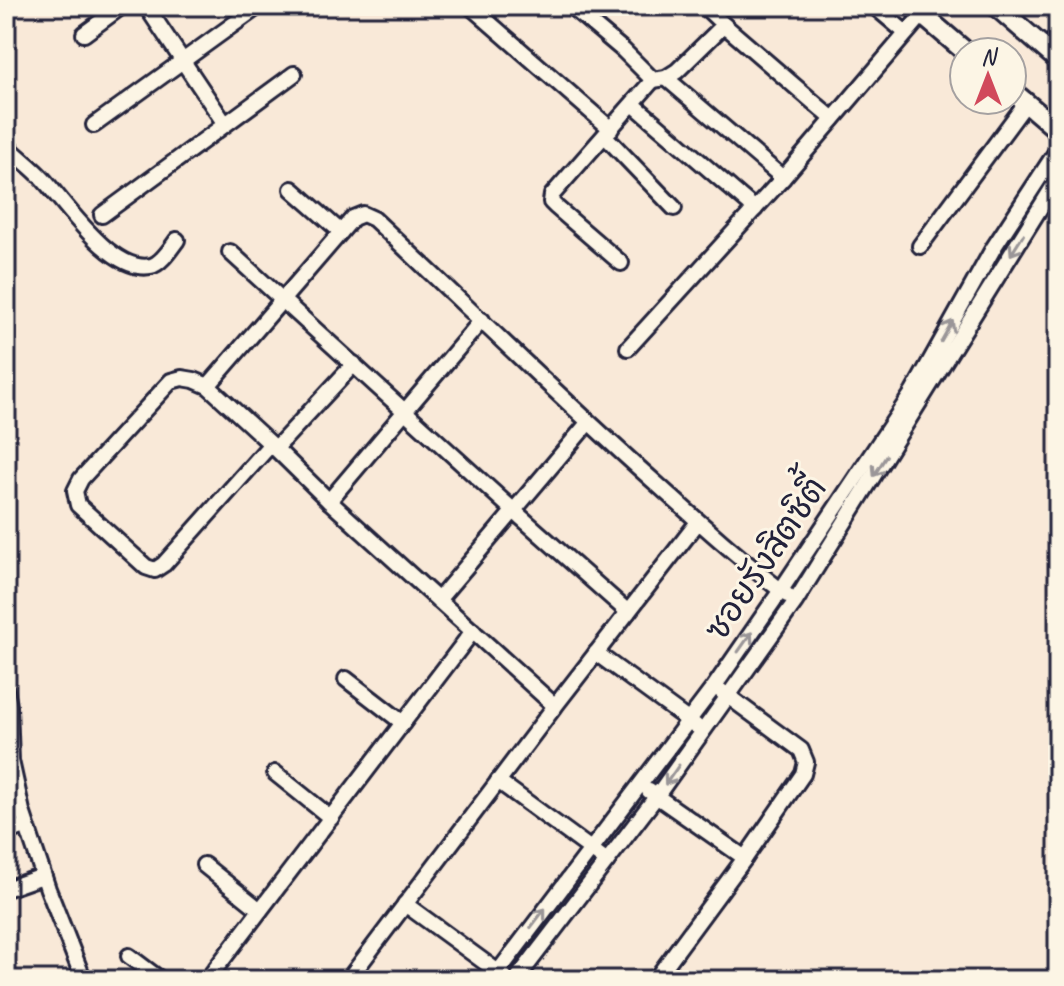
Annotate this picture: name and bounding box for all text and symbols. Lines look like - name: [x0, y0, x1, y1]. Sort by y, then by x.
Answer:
- north arrow: [948, 36, 1028, 116]
- text: N: [981, 43, 998, 71]
- one-way arrow: [1009, 233, 1025, 256]
- one-way arrow: [940, 319, 955, 343]
- one-way arrow: [871, 455, 888, 477]
- street label: ซอยรังสิตซิตี้: [687, 459, 838, 648]
- one-way arrow: [737, 632, 753, 654]
- one-way arrow: [664, 763, 680, 785]
- one-way arrow: [530, 907, 547, 929]

